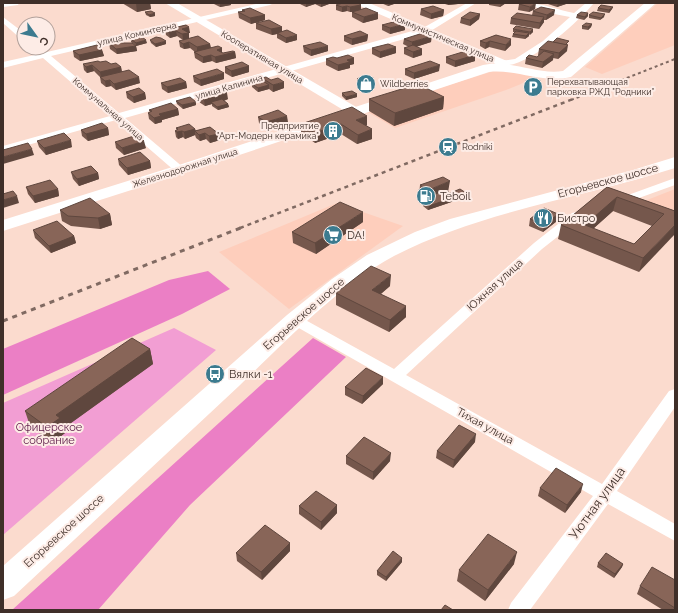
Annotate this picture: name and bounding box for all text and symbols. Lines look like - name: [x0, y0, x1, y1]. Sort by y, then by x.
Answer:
- street label: Коммунистическая улица: [390, 12, 496, 64]
- north arrow: [16, 16, 56, 56]
- street label: улица Коминтерна: [97, 20, 178, 48]
- street label: Кооперативная улица: [219, 29, 305, 85]
- text: С: [36, 34, 51, 48]
- street label: улица Калинина: [194, 73, 264, 101]
- shop icon: Wildberries: [355, 73, 377, 95]
- street label: Коммунальная улица: [71, 76, 145, 142]
- parking icon: Перехватывающая парковка РЖД "Родники": [522, 76, 544, 98]
- place label: Перехватывающая парковка РЖД "Родники": [547, 77, 654, 97]
- place label: Wildberries: [380, 79, 429, 89]
- building icon: Предприятие "Арт-Модерн керамика": [322, 120, 344, 142]
- place label: Предприятие "Арт-Модерн керамика": [217, 121, 320, 141]
- station icon: Rodniki: [437, 136, 459, 158]
- place label: Rodniki: [462, 142, 493, 152]
- street label: Железнодорожная улица: [131, 146, 239, 190]
- street label: Егорьевское шоссе: [556, 161, 660, 201]
- fuel station icon: Teboil: [415, 185, 437, 207]
- place label: Teboil: [440, 190, 471, 203]
- restaurant icon: Бистро: [532, 207, 554, 229]
- place label: Бистро: [557, 212, 596, 225]
- supermarket icon: DA!: [322, 224, 344, 246]
- place label: DA!: [347, 229, 365, 242]
- street label: Южная улица: [464, 256, 526, 314]
- street label: Егорьевское шоссе: [261, 275, 348, 353]
- bus stop icon: Вялки -1: [204, 363, 226, 385]
- place label: Вялки -1: [229, 368, 273, 381]
- street label: Тихая улица: [454, 405, 516, 447]
- park label: Офицерское собрание: [16, 421, 83, 447]
- street label: Уютная улица: [566, 464, 628, 542]
- street label: Егорьевское шоссе: [21, 491, 107, 570]

